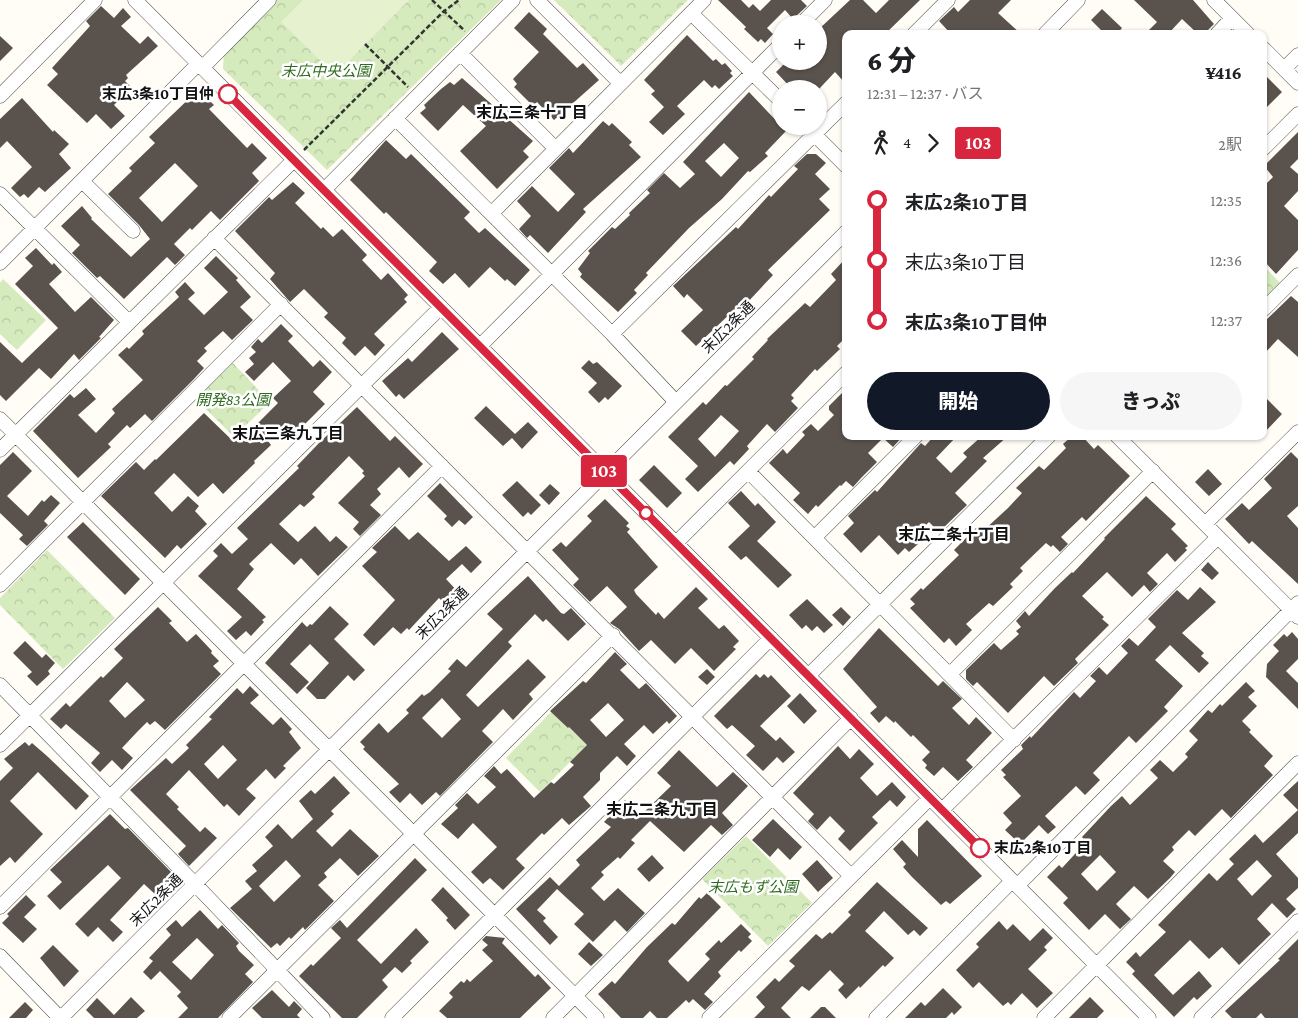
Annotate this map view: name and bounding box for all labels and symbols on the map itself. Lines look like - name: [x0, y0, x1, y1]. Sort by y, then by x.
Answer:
- park label: 末広中央公園: [281, 63, 373, 79]
- marker: 末広3条10丁目仲: [218, 84, 238, 104]
- place label: 末広3条10丁目仲: [102, 85, 214, 102]
- district label: 末広三条十丁目: [476, 104, 588, 121]
- street label: 末広2条通: [699, 298, 757, 356]
- park label: 開発83公園: [196, 392, 272, 408]
- district label: 末広三条九丁目: [232, 425, 344, 442]
- line badge: 103: [575, 455, 633, 487]
- unlabelled marker: [639, 506, 653, 520]
- district label: 末広二条十丁目: [898, 526, 1010, 543]
- street label: 末広2条通: [413, 584, 471, 642]
- district label: 末広二条九丁目: [606, 801, 718, 818]
- marker: 末広2条10丁目: [970, 838, 990, 858]
- place label: 末広2条10丁目: [994, 840, 1091, 856]
- street label: 末広2条通: [127, 871, 185, 929]
- park label: 末広もず公園: [708, 879, 800, 895]

